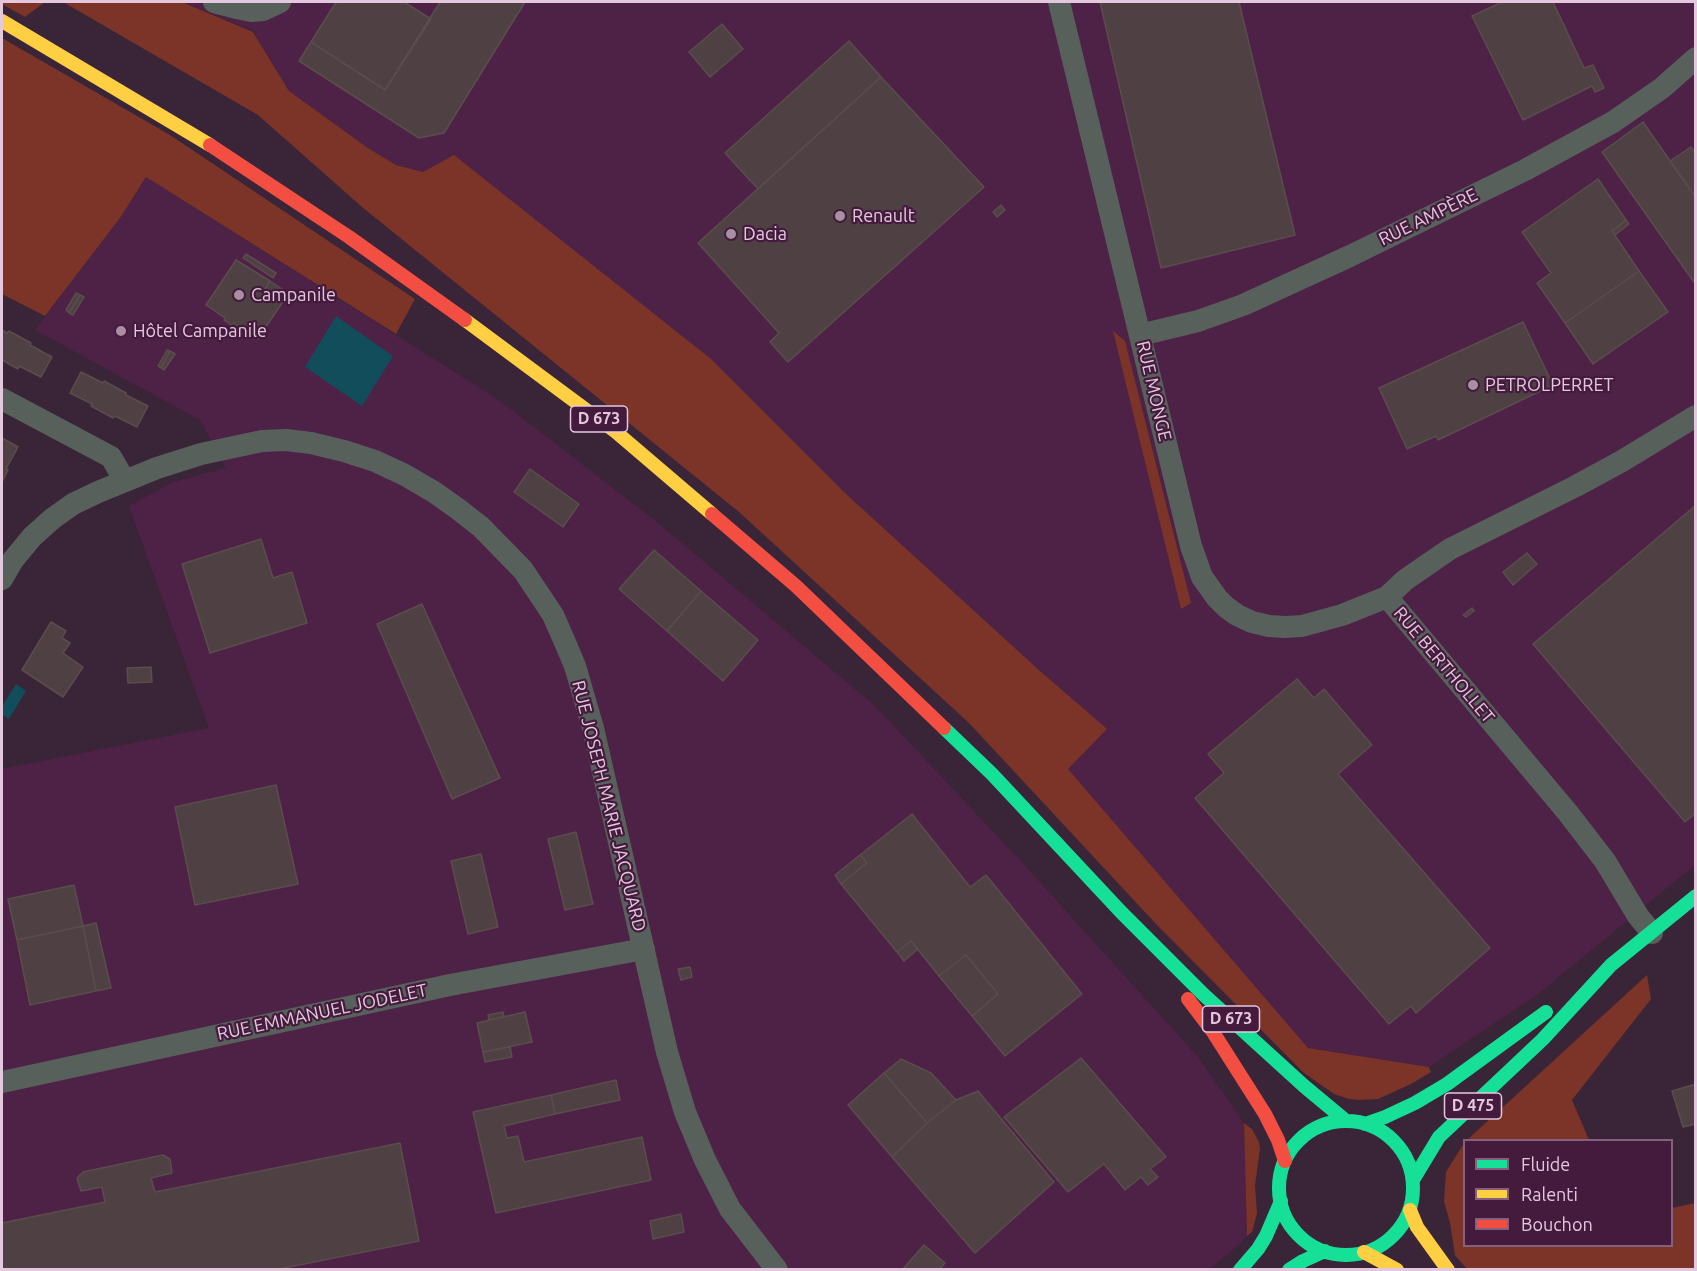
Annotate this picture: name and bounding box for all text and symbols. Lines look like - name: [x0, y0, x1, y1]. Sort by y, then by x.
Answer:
- street label: RUE AMPÈRE: [1375, 184, 1481, 250]
- place label: Renault: [852, 205, 915, 227]
- marker: Renault: [833, 209, 847, 223]
- place label: Dacia: [743, 223, 787, 245]
- marker: Dacia: [724, 227, 738, 241]
- place label: Campanile: [251, 284, 336, 306]
- marker: Campanile: [232, 288, 246, 302]
- place label: Hôtel Campanile: [133, 320, 267, 342]
- marker: Hôtel Campanile: [114, 324, 128, 338]
- street label: RUE MONGE: [1132, 339, 1176, 443]
- place label: PETROLPERRET: [1485, 374, 1614, 396]
- marker: PETROLPERRET: [1466, 378, 1480, 392]
- road number: D 673: [570, 406, 628, 432]
- street label: RUE BERTHOLLET: [1389, 602, 1499, 728]
- street label: RUE JOSEPH MARIE JACQUARD: [567, 678, 651, 934]
- street label: RUE EMMANUEL JODELET: [215, 979, 429, 1045]
- road number: D 673: [1202, 1006, 1260, 1032]
- road number: D 475: [1444, 1093, 1502, 1119]
- legend: [1463, 1139, 1673, 1247]
- text: Fluide: [1521, 1154, 1570, 1174]
- text: Ralenti: [1521, 1184, 1578, 1204]
- text: Bouchon: [1521, 1214, 1593, 1234]

